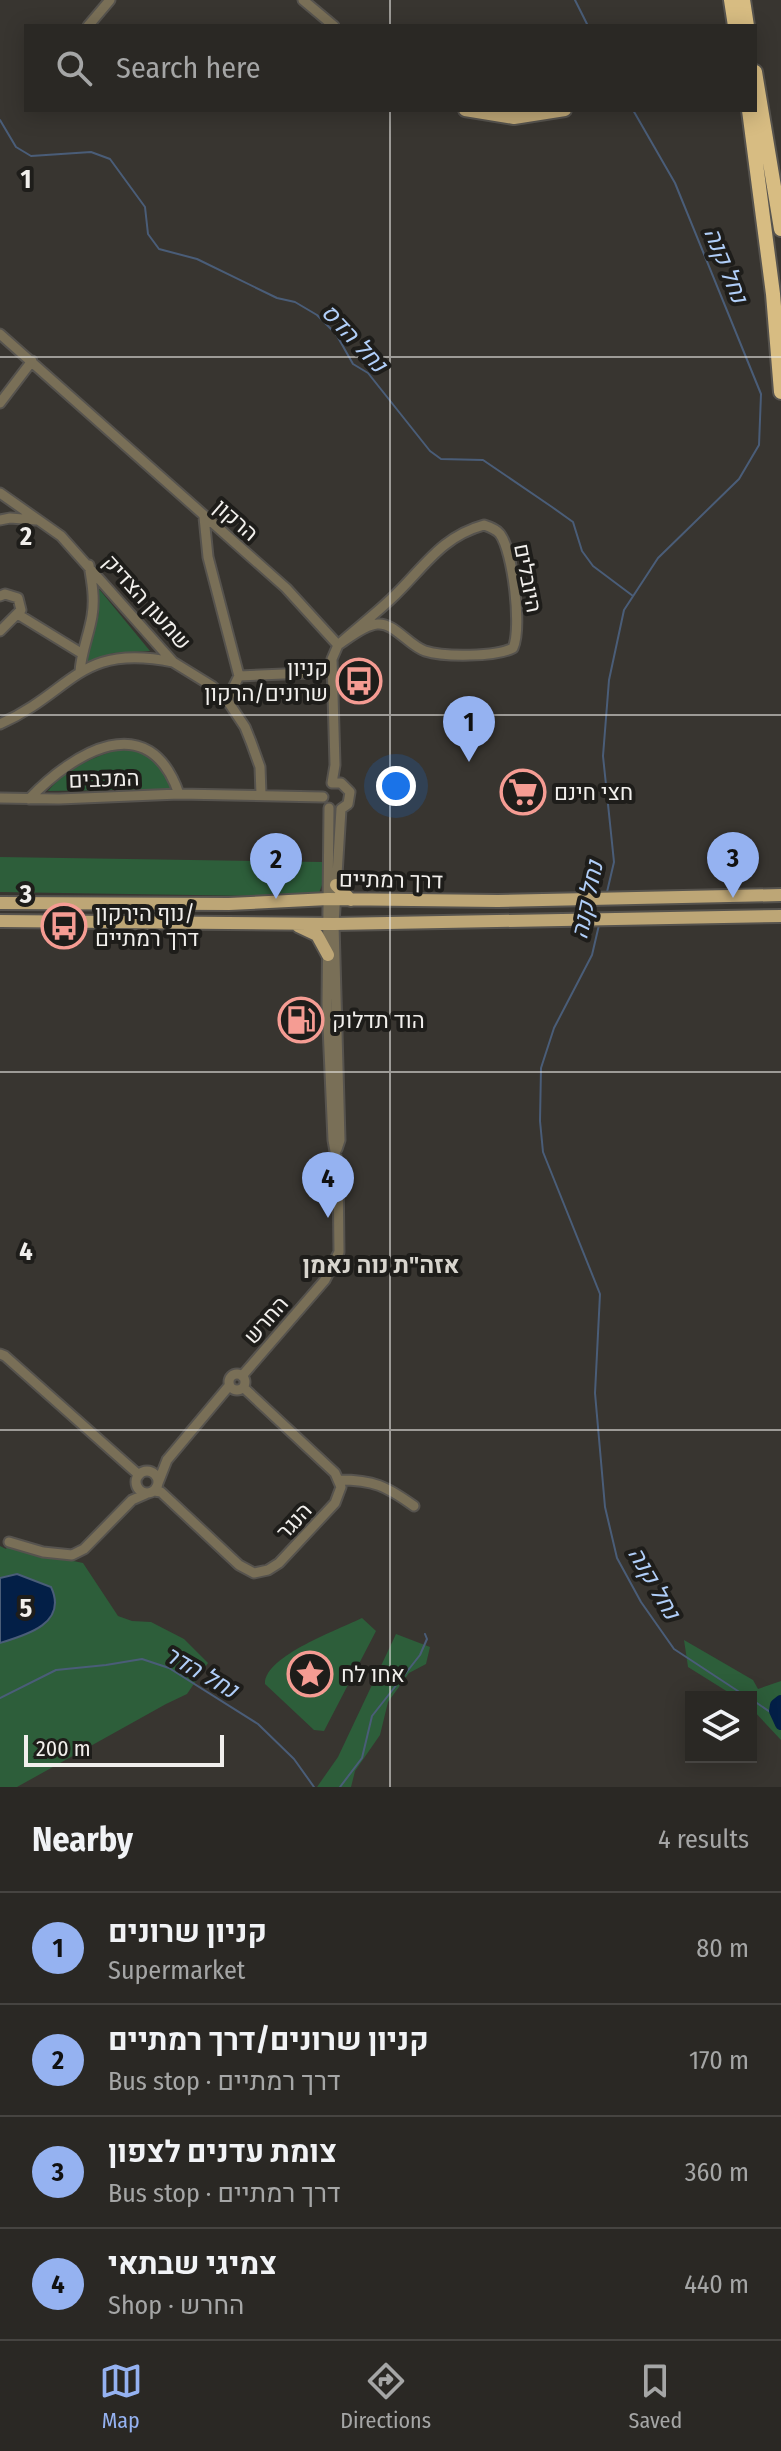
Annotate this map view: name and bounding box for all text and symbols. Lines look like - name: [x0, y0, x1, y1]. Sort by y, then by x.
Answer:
- search box: [24, 24, 757, 112]
- icon: search: [52, 46, 96, 90]
- text: Search here: [116, 50, 261, 86]
- text: 1: [21, 164, 32, 195]
- water label: נחל קנה: [698, 223, 755, 309]
- water label: נחל הדס: [315, 298, 394, 380]
- street label: הרקון: [208, 493, 264, 547]
- text: 2: [19, 521, 32, 552]
- street label: היובלים: [508, 541, 548, 615]
- street label: שמעון הצדיק: [97, 549, 197, 655]
- place label: קניון שרונים/הרקון: [204, 655, 328, 707]
- bus stop icon: קניון שרונים/הרקון: [335, 657, 383, 705]
- pin: 1: [443, 696, 495, 762]
- street label: המכבים: [68, 764, 140, 794]
- your location: [376, 766, 416, 806]
- supermarket icon: חצי חינם: [499, 768, 547, 816]
- place label: חצי חינם: [554, 779, 633, 806]
- pin: 3: [707, 832, 759, 898]
- pin: 2: [250, 833, 302, 899]
- water label: נחל קנה: [565, 856, 609, 941]
- street label: דרך רמתיים: [339, 866, 443, 894]
- text: 3: [19, 879, 32, 910]
- place label: נוף הירקון/ דרך רמתיים: [95, 900, 199, 952]
- bus stop icon: נוף הירקון/ דרך רמתיים: [40, 902, 88, 950]
- fuel station icon: הוד תדלוק: [277, 996, 325, 1044]
- place label: הוד תדלוק: [332, 1007, 425, 1034]
- pin: 4: [302, 1152, 354, 1218]
- text: 4: [19, 1236, 33, 1267]
- district label: אזה"ת נוה נאמן: [303, 1251, 459, 1279]
- street label: החרש: [238, 1291, 294, 1349]
- street label: הנגר: [270, 1497, 318, 1545]
- water label: נחל קנה: [622, 1542, 687, 1626]
- text: 5: [20, 1593, 33, 1624]
- water label: נחל הדר: [160, 1640, 244, 1705]
- place icon: אחו לח: [286, 1650, 334, 1698]
- place label: אחו לח: [341, 1661, 405, 1688]
- map controls: [685, 1691, 757, 1763]
- button: layers: [685, 1691, 757, 1763]
- scale bar: [24, 1731, 224, 1767]
- text: 200 m: [36, 1735, 91, 1762]
- text: Nearby: [32, 1819, 133, 1860]
- text: 4 results: [658, 1824, 749, 1855]
- text: קניון שרונים: [108, 1914, 267, 1950]
- text: 1: [53, 1933, 64, 1964]
- text: 80 m: [696, 1933, 749, 1964]
- text: Supermarket: [108, 1955, 245, 1986]
- text: קניון שרונים/דרך רמתיים: [108, 2022, 429, 2058]
- text: 2: [52, 2045, 64, 2076]
- text: 170 m: [689, 2045, 749, 2076]
- text: Bus stop · דרך רמתיים: [108, 2066, 340, 2097]
- text: צומת עדנים לצפון: [108, 2134, 337, 2170]
- text: 3: [52, 2157, 64, 2188]
- text: 360 m: [685, 2157, 749, 2188]
- text: Bus stop · דרך רמתיים: [108, 2178, 340, 2209]
- text: צמיגי שבתאי: [108, 2246, 277, 2282]
- text: 4: [51, 2269, 65, 2300]
- text: 440 m: [684, 2269, 749, 2300]
- text: Shop · החרש: [108, 2290, 244, 2321]
- tab: Map: [99, 2359, 143, 2434]
- tab: Directions: [340, 2359, 431, 2434]
- tab: Saved: [629, 2359, 682, 2434]

